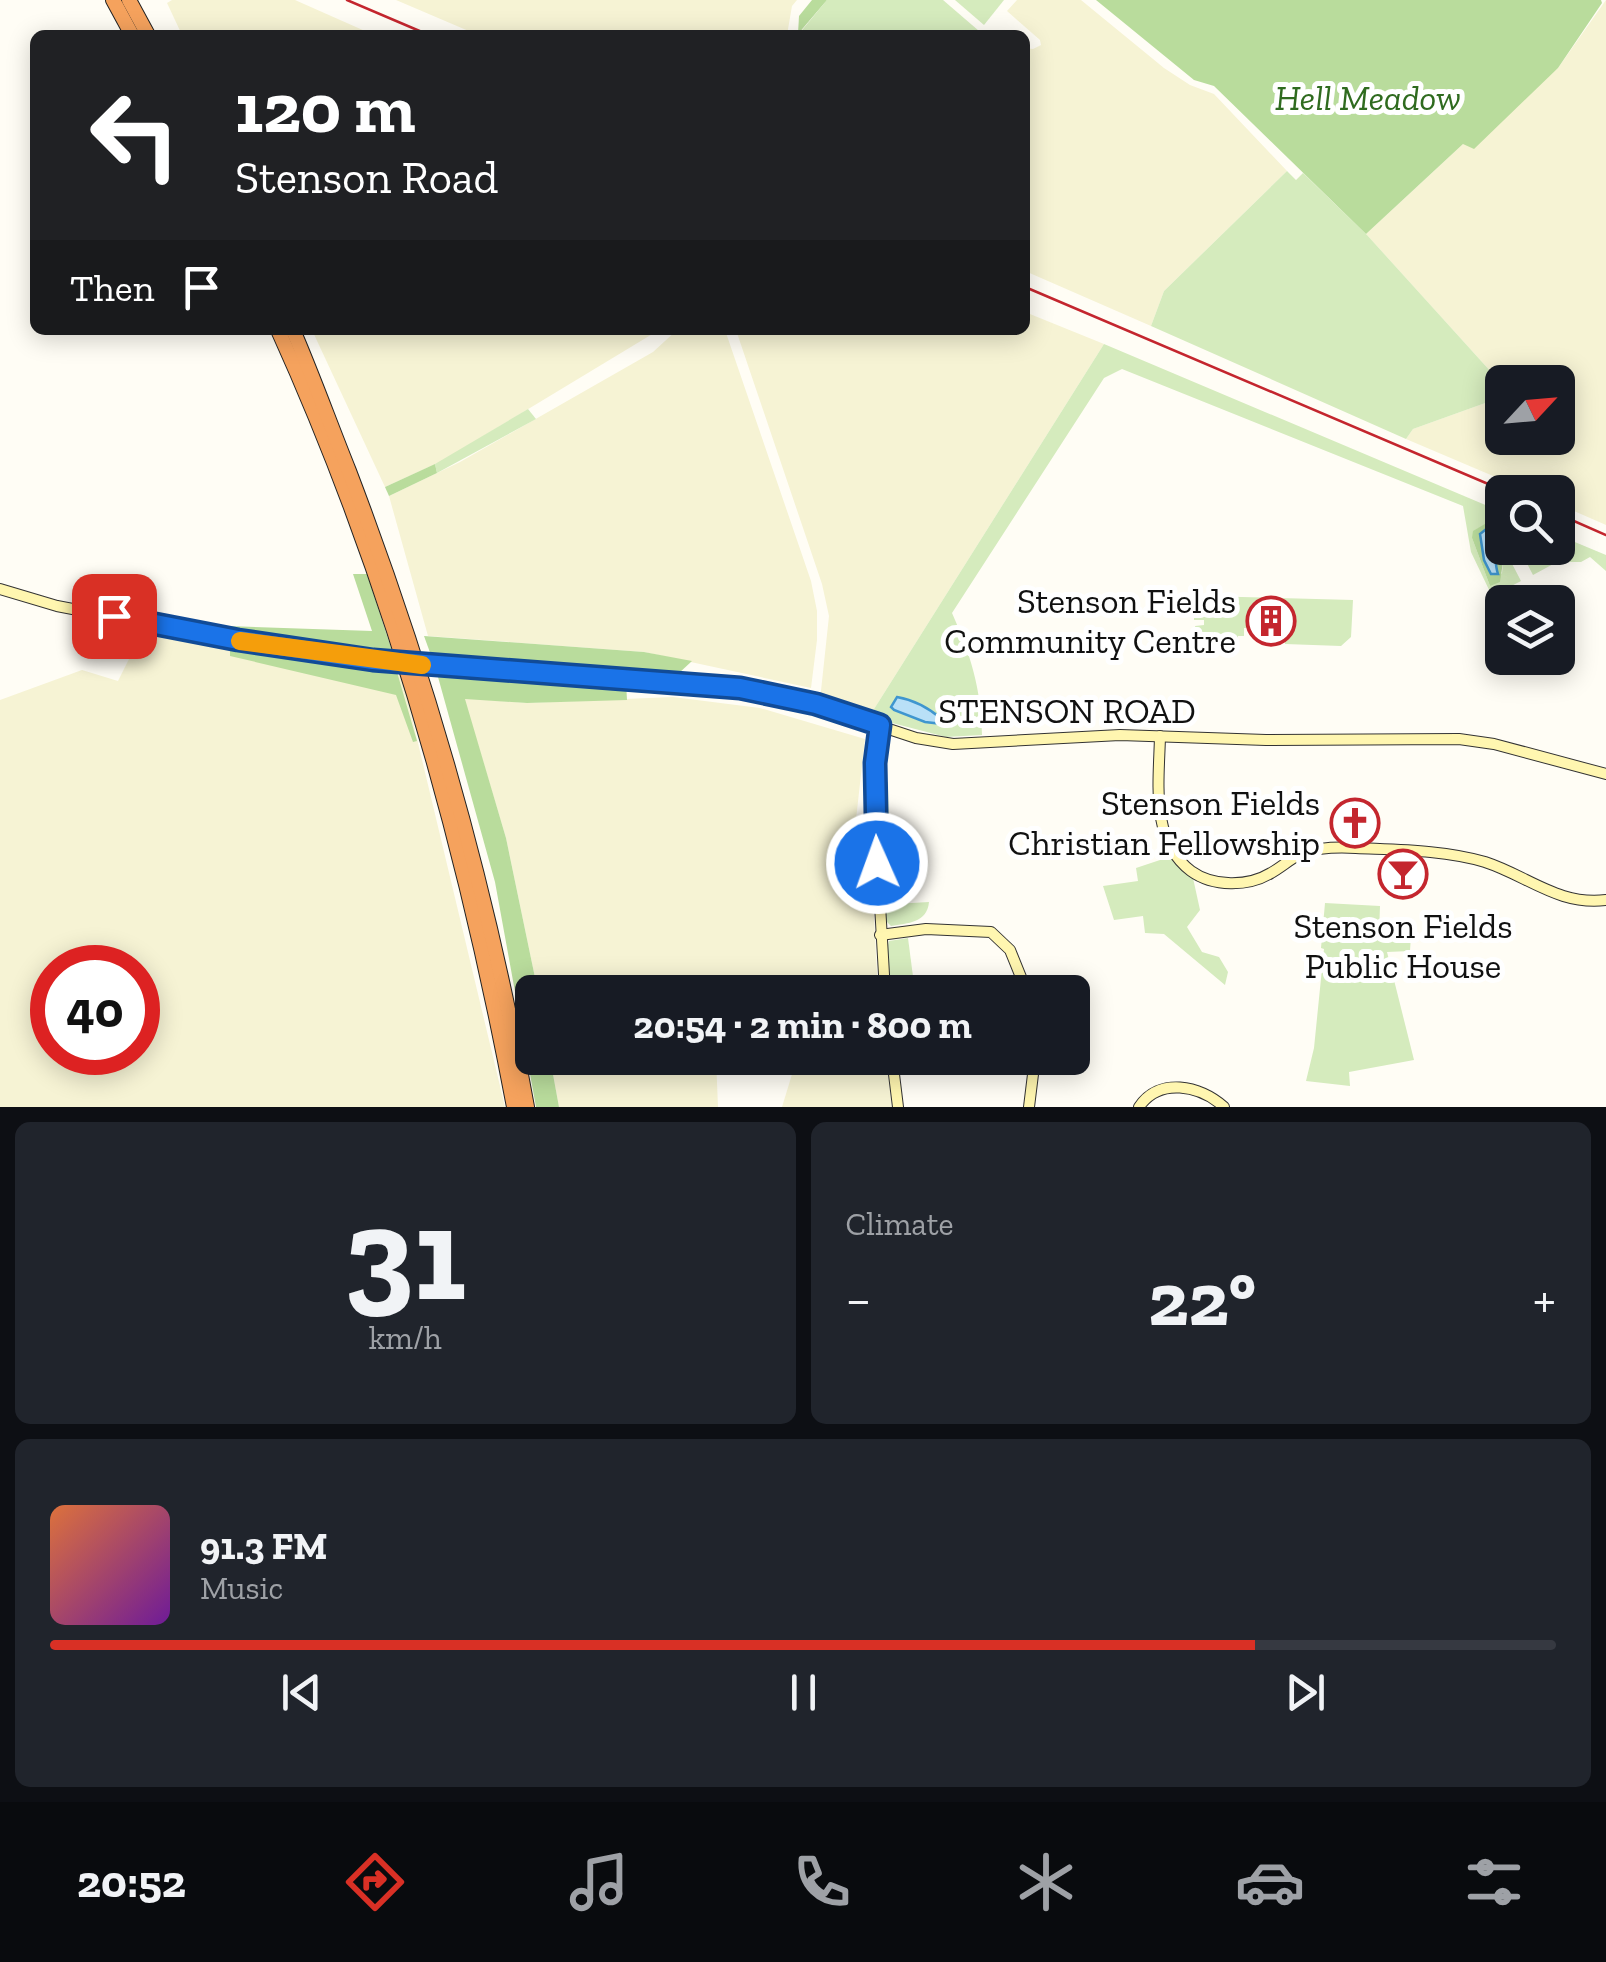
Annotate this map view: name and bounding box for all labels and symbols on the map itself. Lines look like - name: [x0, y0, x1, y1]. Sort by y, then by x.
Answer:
- park label: Hell Meadow: [1275, 77, 1461, 119]
- north arrow: [1485, 365, 1575, 455]
- pin: [72, 574, 157, 659]
- place label: Stenson Fields Community Centre: [944, 580, 1236, 662]
- building icon: Stenson Fields Community Centre: [1245, 595, 1297, 647]
- street label: STENSON ROAD: [938, 690, 1196, 732]
- place label: Stenson Fields Christian Fellowship: [1008, 782, 1320, 864]
- church icon: Stenson Fields Christian Fellowship: [1329, 797, 1381, 849]
- position arrow: [825, 811, 929, 915]
- bar icon: Stenson Fields Public House: [1377, 848, 1429, 900]
- place label: Stenson Fields Public House: [1293, 905, 1513, 987]
- speed limit sign: 40: [30, 945, 160, 1075]

